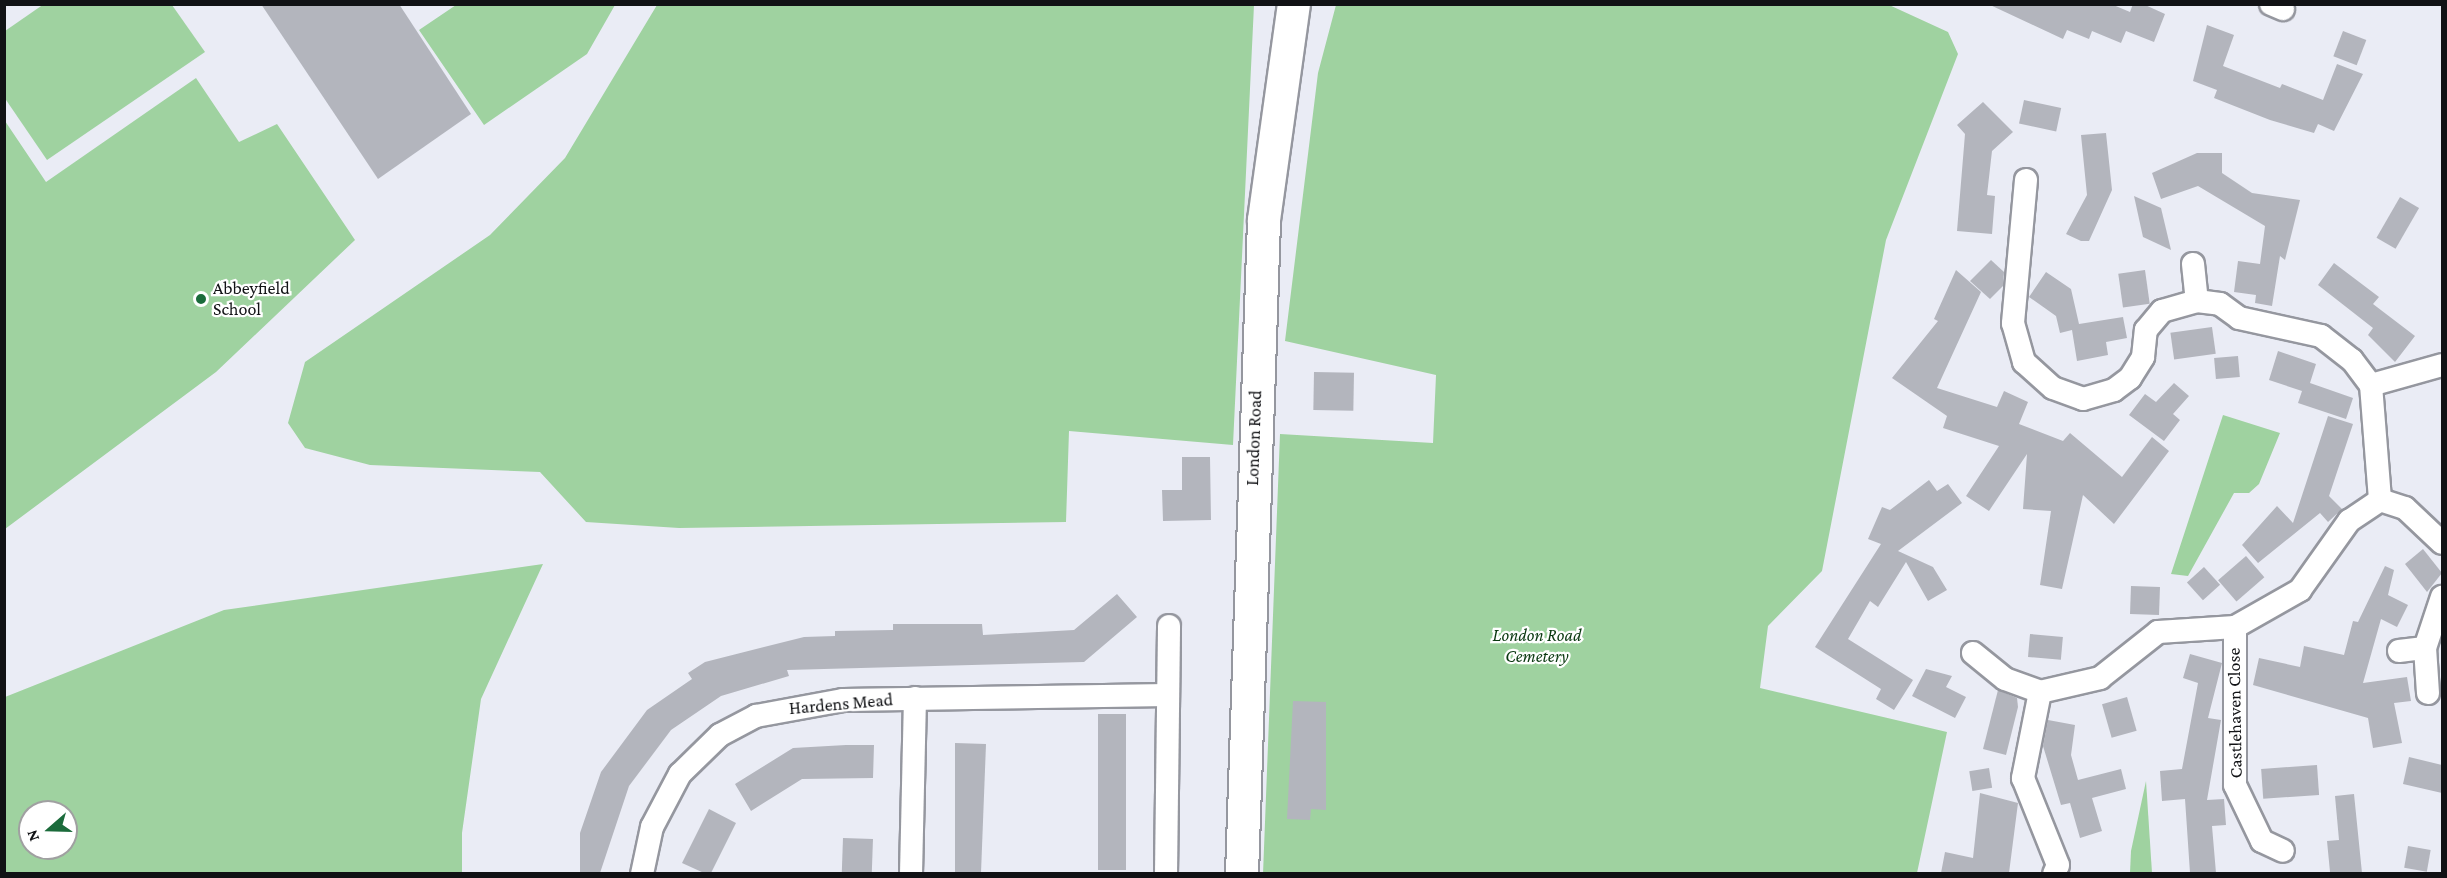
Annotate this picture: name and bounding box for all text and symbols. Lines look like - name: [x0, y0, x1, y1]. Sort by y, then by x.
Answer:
- place label: Abbeyfield School: [213, 278, 290, 320]
- marker: Abbeyfield School: [194, 292, 208, 306]
- street label: London Road: [1242, 390, 1266, 486]
- park label: London Road Cemetery: [1493, 625, 1581, 668]
- street label: Castlehaven Close: [2223, 647, 2247, 779]
- street label: Hardens Mead: [788, 689, 894, 719]
- north arrow: [18, 800, 78, 860]
- text: N: [23, 828, 42, 844]

